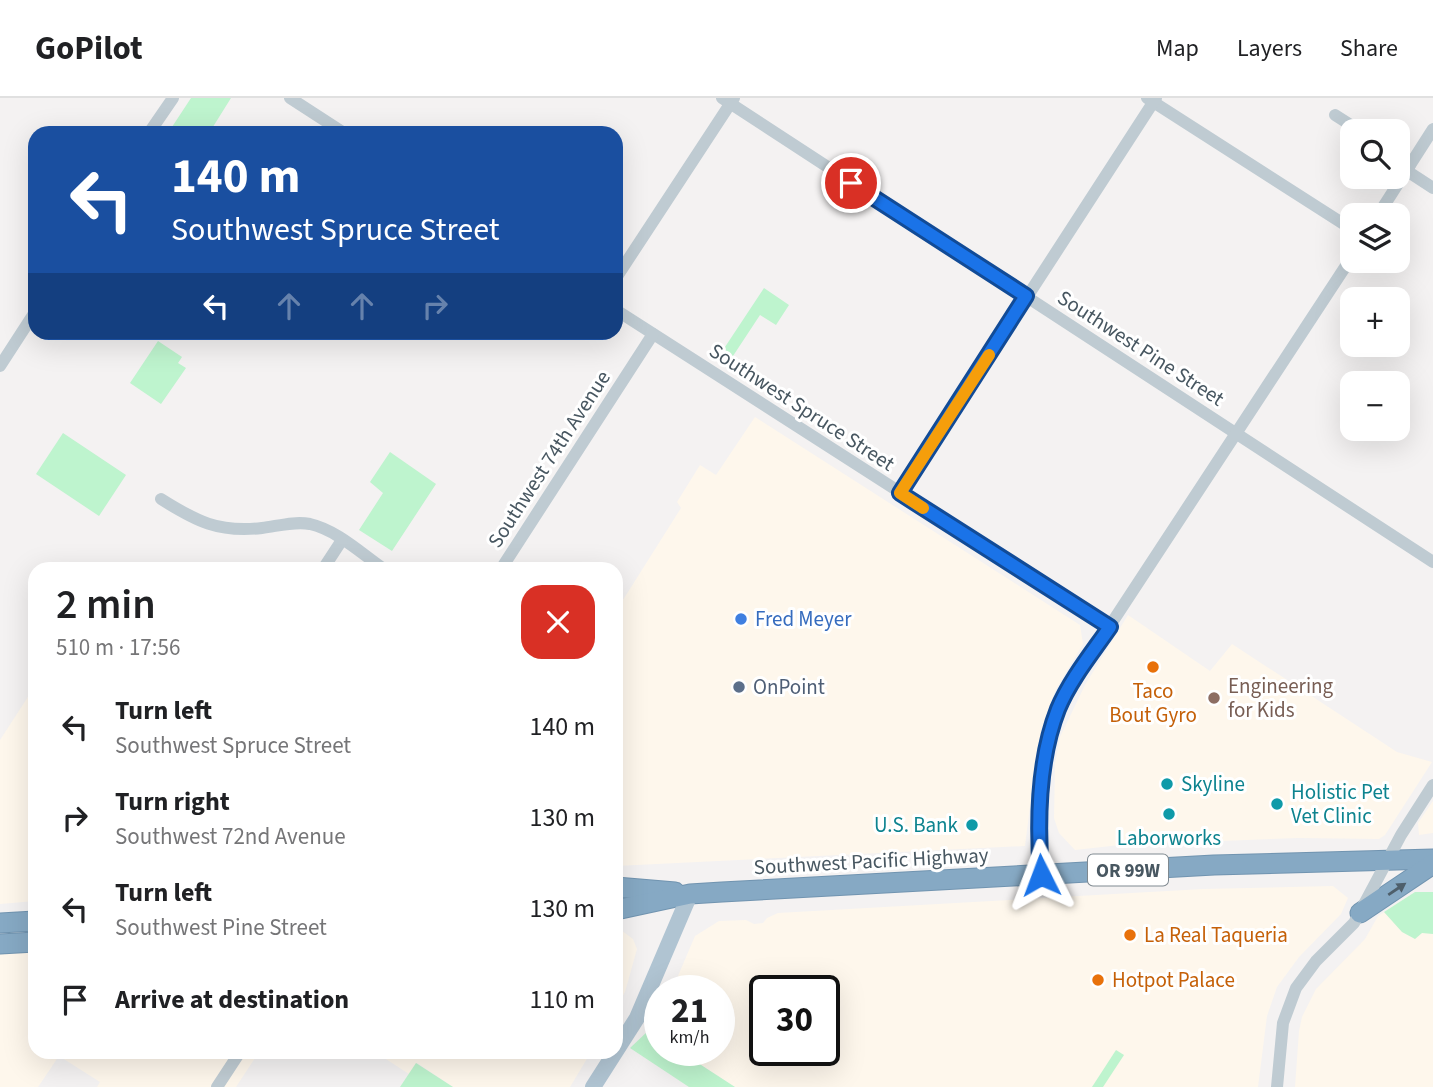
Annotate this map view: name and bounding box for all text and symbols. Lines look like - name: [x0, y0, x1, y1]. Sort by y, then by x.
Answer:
- text: GoPilot: [35, 25, 143, 72]
- text: Map: [1156, 31, 1199, 66]
- text: Layers: [1237, 31, 1302, 66]
- text: Share: [1340, 31, 1398, 66]
- map controls: [1340, 119, 1410, 441]
- button: search: [1340, 119, 1410, 189]
- text: 140 m: [171, 142, 300, 212]
- pin: [821, 153, 881, 213]
- icon: left: [56, 154, 147, 245]
- icon: arrive: [832, 164, 870, 202]
- button: layers: [1340, 203, 1410, 273]
- text: Southwest Spruce Street: [171, 207, 500, 253]
- street label: Southwest Pine Street: [1052, 283, 1230, 413]
- icon: left: [197, 287, 235, 325]
- icon: ahead: [270, 287, 308, 325]
- icon: ahead: [343, 287, 381, 325]
- icon: right: [416, 287, 454, 325]
- button: +: [1340, 287, 1410, 357]
- street label: Southwest Spruce Street: [703, 336, 901, 478]
- street label: Southwest 74th Avenue: [480, 364, 618, 554]
- button: −: [1340, 371, 1410, 441]
- text: 2 min: [56, 575, 156, 635]
- button: close: [521, 585, 595, 659]
- place label: Fred Meyer: [755, 604, 852, 634]
- marker: Fred Meyer: [733, 611, 749, 627]
- text: 510 m · 17:56: [56, 631, 180, 664]
- marker: Taco Bout Gyro: [1145, 659, 1161, 675]
- place label: Engineering for Kids: [1228, 671, 1334, 725]
- place label: OnPoint: [753, 672, 825, 702]
- place label: Taco Bout Gyro: [1109, 676, 1197, 730]
- marker: OnPoint: [731, 679, 747, 695]
- marker: Engineering for Kids: [1206, 690, 1222, 706]
- text: Turn left: [115, 692, 212, 729]
- icon: left: [56, 708, 94, 746]
- text: 140 m: [529, 708, 595, 745]
- text: Southwest Spruce Street: [115, 729, 351, 762]
- place label: Skyline: [1181, 769, 1245, 799]
- marker: Skyline: [1159, 776, 1175, 792]
- place label: Holistic Pet Vet Clinic: [1291, 777, 1390, 831]
- text: Turn right: [115, 783, 230, 820]
- marker: Holistic Pet Vet Clinic: [1269, 796, 1285, 812]
- icon: right: [56, 799, 94, 837]
- text: 130 m: [529, 799, 595, 836]
- marker: Laborworks: [1161, 806, 1177, 822]
- place label: U.S. Bank: [874, 810, 959, 840]
- marker: U.S. Bank: [964, 817, 980, 833]
- text: Southwest 72nd Avenue: [115, 820, 346, 853]
- place label: Laborworks: [1117, 823, 1221, 853]
- position arrow: [1004, 838, 1078, 912]
- street label: Southwest Pacific Highway: [753, 840, 989, 882]
- road number: OR 99W: [1088, 855, 1168, 886]
- text: Turn left: [115, 874, 212, 911]
- one-way arrow: [1388, 882, 1406, 896]
- icon: left: [56, 890, 94, 928]
- text: 130 m: [529, 890, 595, 927]
- text: Southwest Pine Street: [115, 911, 327, 944]
- place label: La Real Taqueria: [1144, 920, 1288, 950]
- marker: La Real Taqueria: [1122, 927, 1138, 943]
- place label: Hotpot Palace: [1112, 965, 1235, 995]
- marker: Hotpot Palace: [1090, 972, 1106, 988]
- speed limit sign: 30: [749, 975, 840, 1066]
- icon: arrive: [56, 981, 94, 1019]
- text: Arrive at destination: [115, 981, 349, 1018]
- text: 110 m: [529, 981, 595, 1018]
- text: 21: [671, 986, 708, 1036]
- text: km/h: [670, 1025, 709, 1050]

